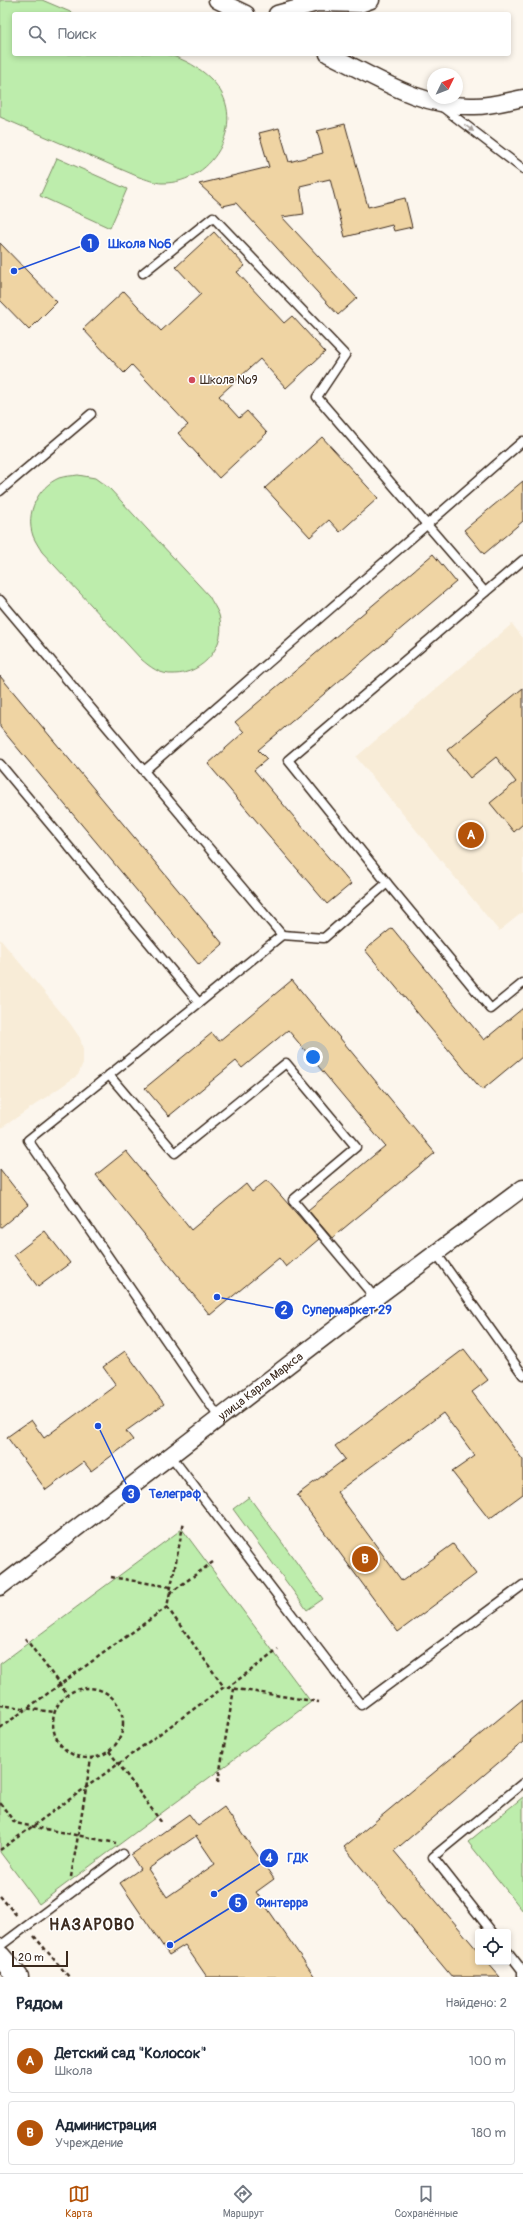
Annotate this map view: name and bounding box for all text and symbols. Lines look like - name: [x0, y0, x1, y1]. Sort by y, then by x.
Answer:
- search box: [12, 12, 511, 56]
- icon: search: [26, 23, 48, 45]
- text: Поиск: [58, 25, 97, 44]
- north arrow: [427, 68, 463, 104]
- one-way arrow: [464, 124, 475, 132]
- callout: Школа №6: [80, 231, 180, 256]
- text: Школа №6: [107, 236, 172, 252]
- text: 1: [88, 237, 92, 252]
- place label: Школа №9: [200, 373, 258, 388]
- marker: Школа №9: [187, 375, 197, 385]
- pin: A: [458, 820, 484, 850]
- your location: [303, 1047, 323, 1067]
- callout: Супермаркет 29: [274, 1297, 400, 1322]
- text: Супермаркет 29: [302, 1302, 392, 1318]
- text: 2: [281, 1303, 288, 1318]
- street label: улица Карла Маркса: [215, 1349, 307, 1425]
- callout: Телеграф: [121, 1481, 210, 1506]
- text: Телеграф: [148, 1486, 201, 1502]
- text: 3: [128, 1487, 135, 1502]
- pin: B: [352, 1544, 378, 1574]
- callout: ГДК: [259, 1845, 317, 1870]
- text: ГДК: [287, 1850, 309, 1866]
- text: 4: [265, 1851, 273, 1866]
- callout: Финтерра: [228, 1890, 316, 1915]
- text: Финтерра: [255, 1895, 308, 1911]
- text: 5: [235, 1896, 242, 1911]
- district label: НАЗАРОВО: [49, 1915, 135, 1935]
- map controls: [475, 1929, 511, 1965]
- button: locate: [475, 1929, 511, 1965]
- scale bar: [12, 1949, 68, 1968]
- text: 20 m: [18, 1951, 44, 1964]
- text: Рядом: [16, 1993, 63, 2014]
- text: Найдено: 2: [445, 1995, 507, 2011]
- text: Детский сад "Колосок": [55, 2044, 206, 2063]
- text: A: [26, 2053, 34, 2069]
- text: 100 m: [469, 2053, 506, 2069]
- text: Школа: [55, 2063, 92, 2079]
- text: Администрация: [55, 2116, 156, 2135]
- text: B: [26, 2125, 34, 2141]
- text: 180 m: [471, 2125, 506, 2141]
- text: Учреждение: [55, 2135, 123, 2151]
- tab: Карта: [65, 2183, 92, 2220]
- tab: Маршрут: [223, 2183, 264, 2220]
- tab: Сохранённые: [394, 2183, 458, 2220]

